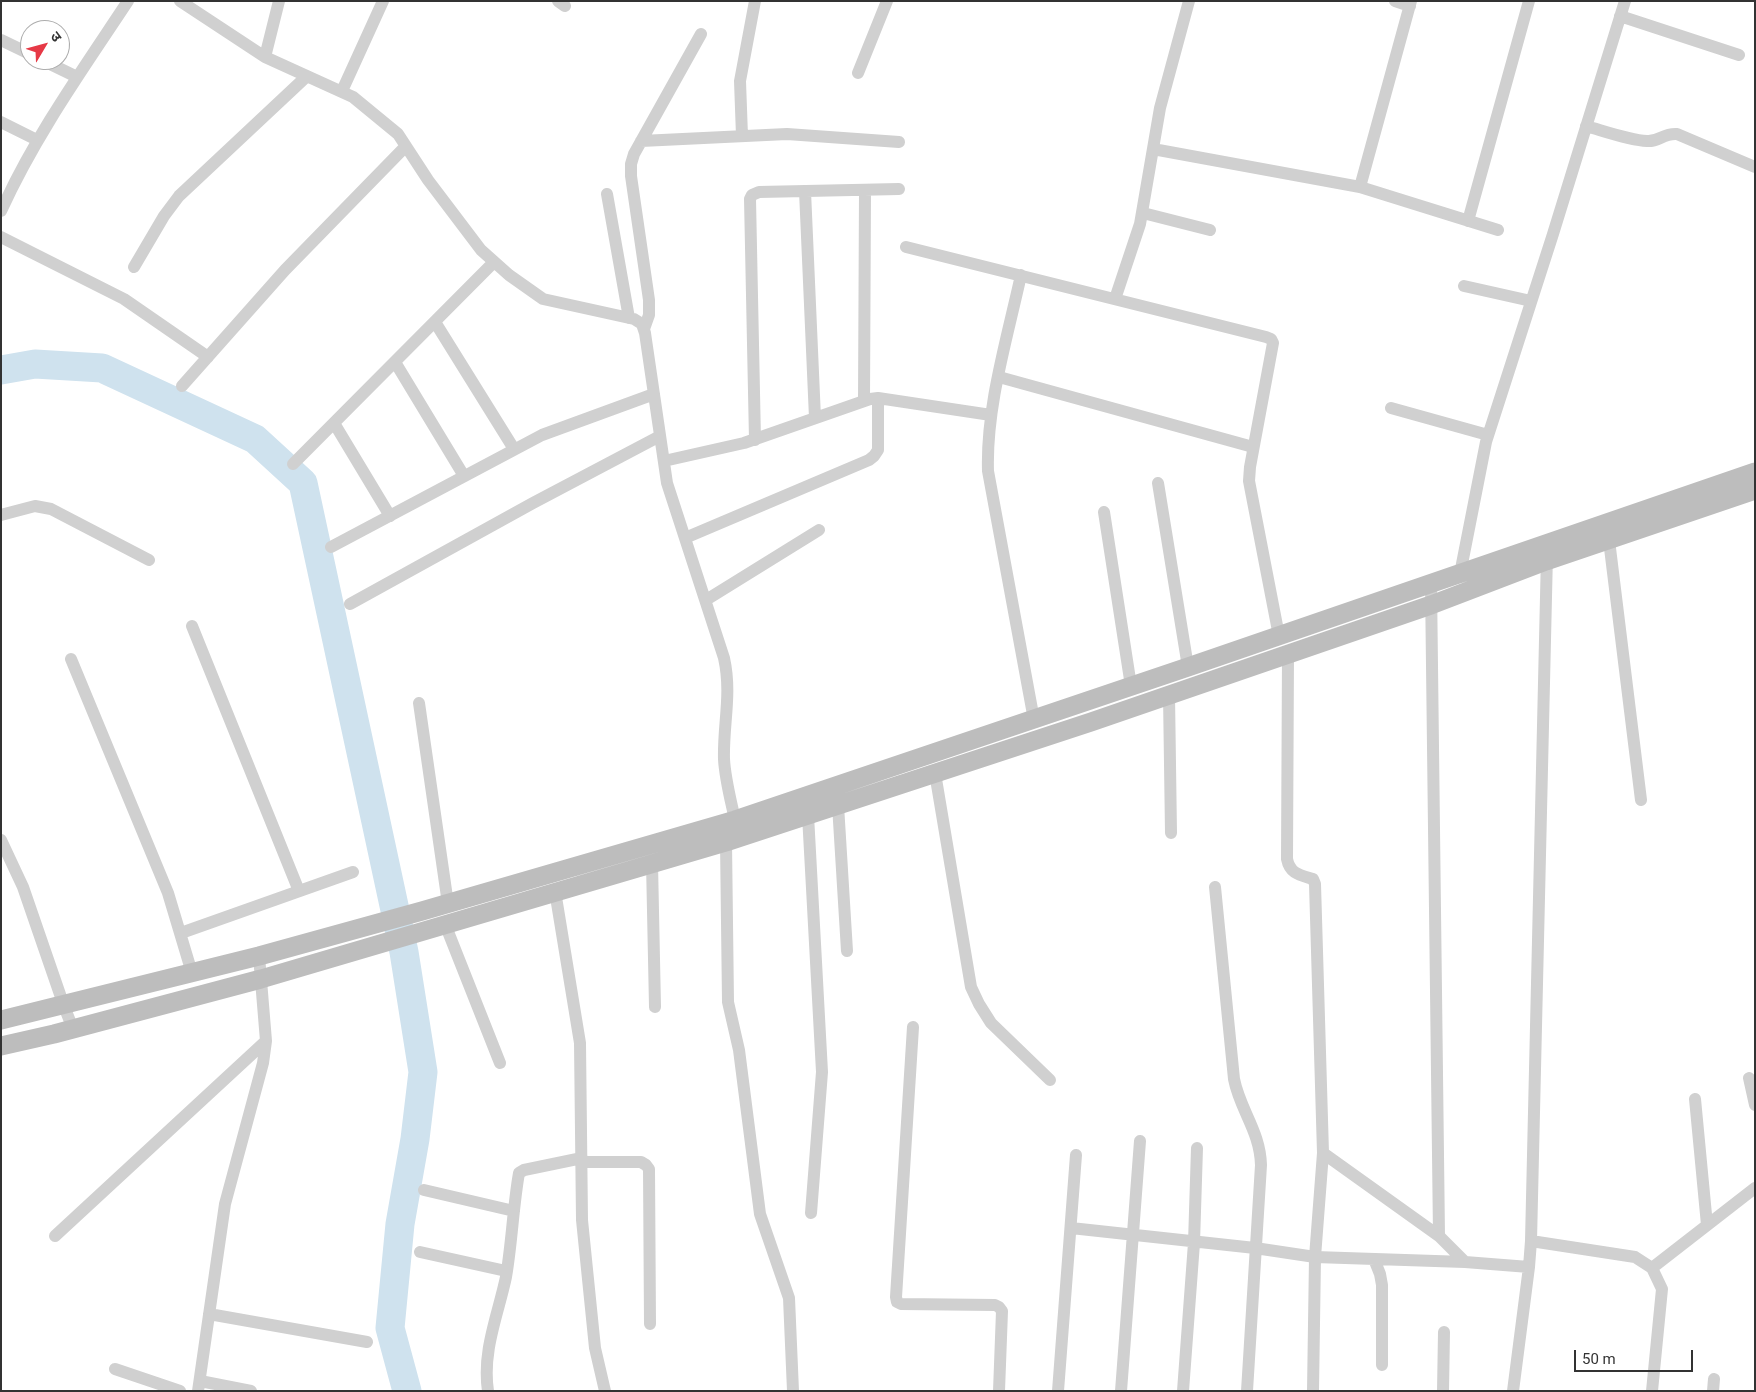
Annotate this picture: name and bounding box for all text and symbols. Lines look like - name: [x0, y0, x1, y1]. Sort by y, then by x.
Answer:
- north arrow: [20, 20, 70, 70]
- text: उ: [47, 28, 65, 45]
- scale bar: [1576, 1340, 1695, 1372]
- text: 50 m: [1582, 1350, 1616, 1368]

